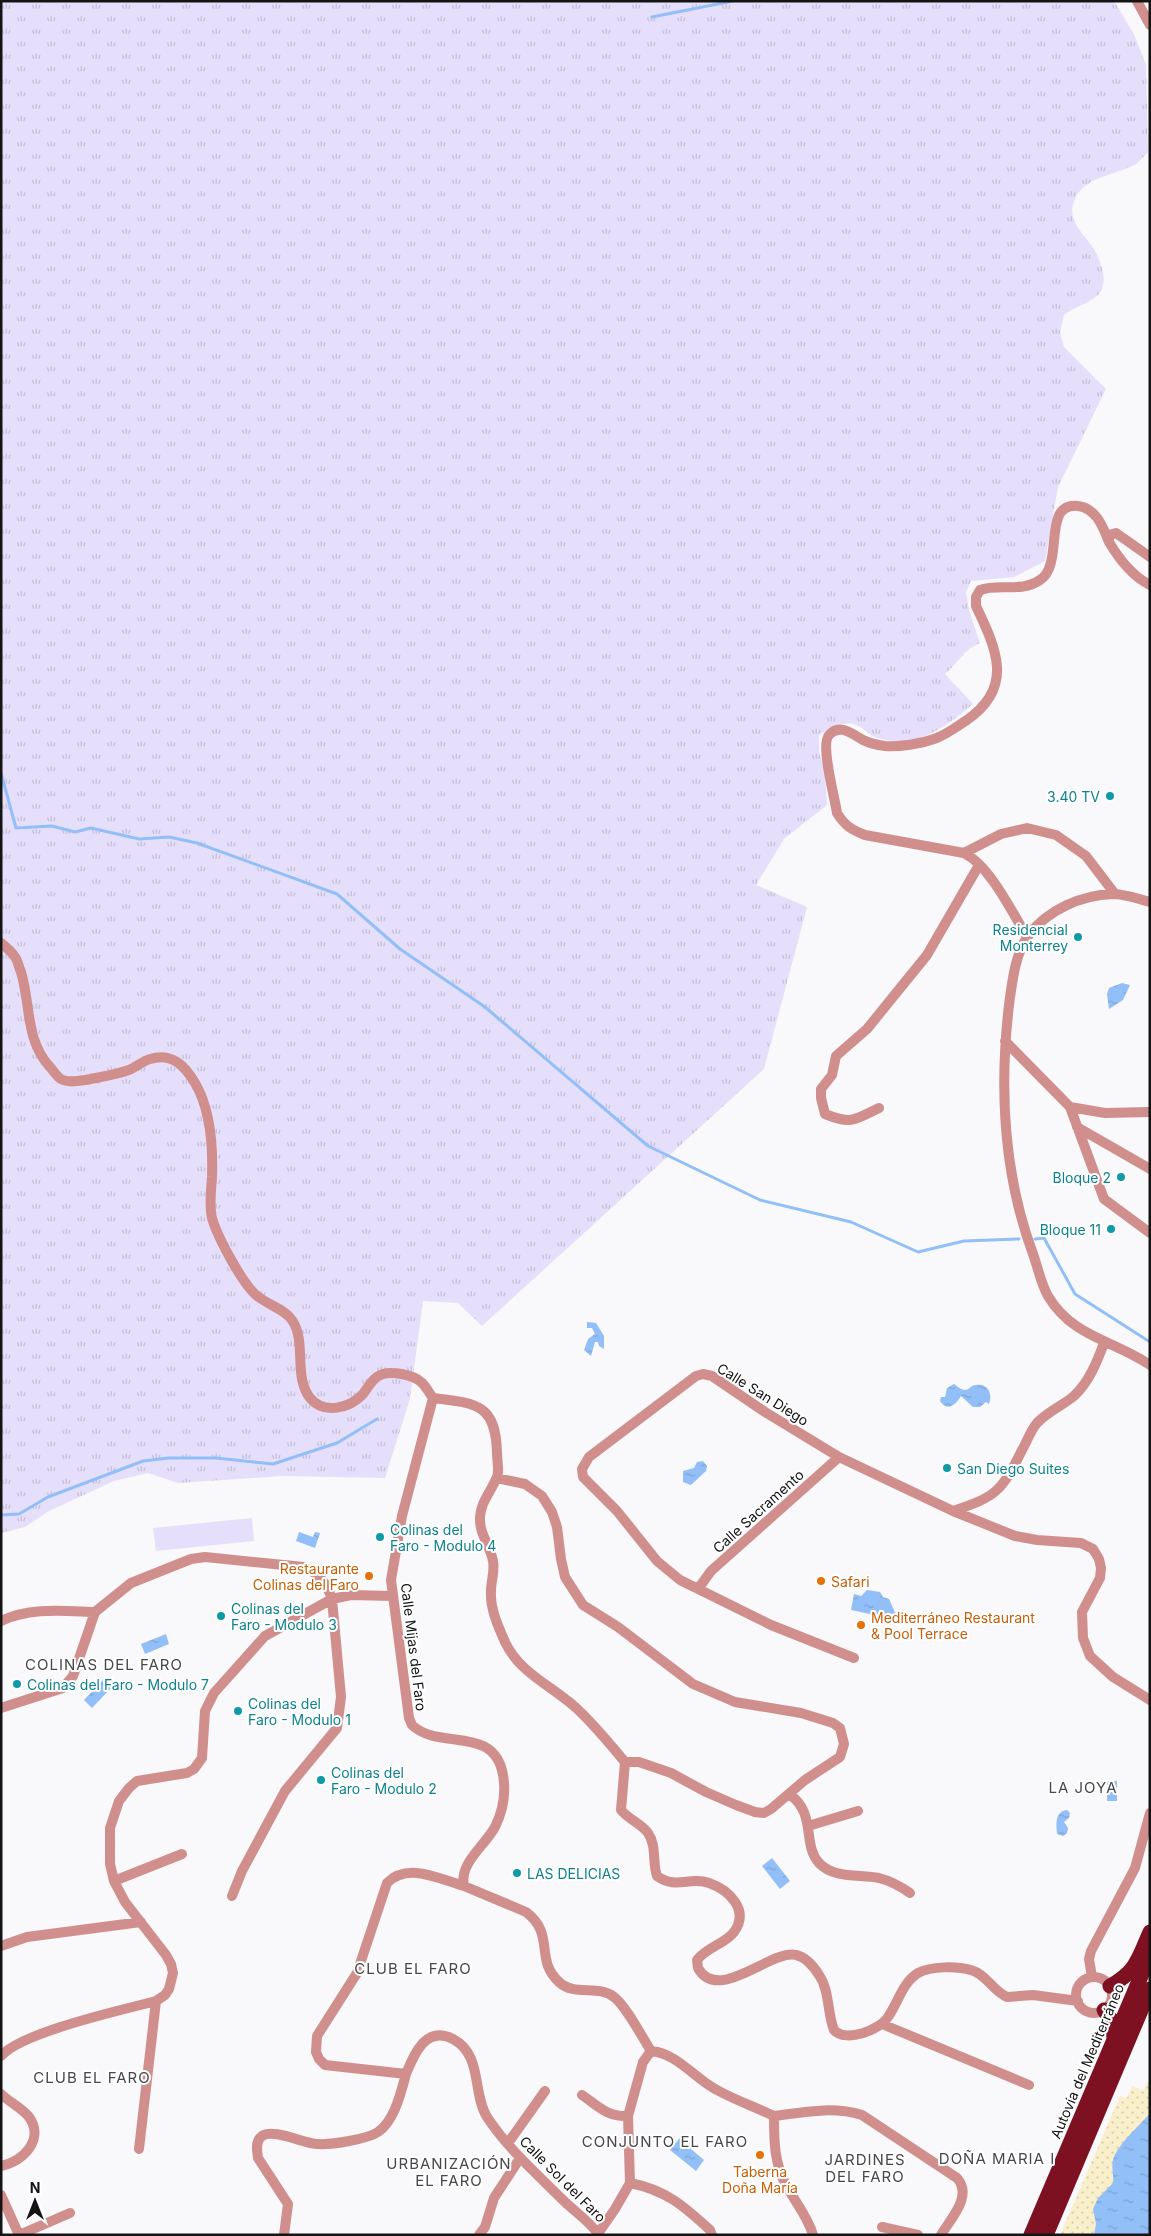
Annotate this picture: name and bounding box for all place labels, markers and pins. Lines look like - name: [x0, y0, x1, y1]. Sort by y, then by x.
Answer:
- place label: 3.40 TV: [1047, 788, 1100, 805]
- marker: 3.40 TV: [1104, 790, 1116, 802]
- place label: Residencial Monterrey: [993, 921, 1068, 954]
- marker: Residencial Monterrey: [1072, 931, 1084, 943]
- place label: Bloque 2: [1053, 1169, 1111, 1186]
- marker: Bloque 2: [1115, 1171, 1127, 1183]
- place label: Bloque 11: [1040, 1221, 1101, 1238]
- marker: Bloque 11: [1105, 1223, 1117, 1235]
- place label: San Diego Suites: [957, 1460, 1069, 1477]
- marker: San Diego Suites: [941, 1462, 953, 1474]
- place label: Colinas del Faro - Modulo 4: [390, 1521, 496, 1554]
- marker: Colinas del Faro - Modulo 4: [374, 1531, 386, 1543]
- place label: Restaurante Colinas del Faro: [253, 1560, 359, 1593]
- marker: Restaurante Colinas del Faro: [363, 1570, 375, 1582]
- place label: Safari: [831, 1573, 870, 1590]
- marker: Safari: [815, 1575, 827, 1587]
- place label: Colinas del Faro - Modulo 3: [231, 1600, 337, 1633]
- place label: Mediterráneo Restaurant & Pool Terrace: [871, 1609, 1035, 1642]
- marker: Colinas del Faro - Modulo 3: [215, 1610, 227, 1622]
- marker: Mediterráneo Restaurant & Pool Terrace: [855, 1619, 867, 1631]
- place label: Colinas del Faro - Modulo 7: [27, 1676, 209, 1693]
- marker: Colinas del Faro - Modulo 7: [11, 1678, 23, 1690]
- place label: Colinas del Faro - Modulo 1: [248, 1695, 351, 1728]
- marker: Colinas del Faro - Modulo 1: [232, 1705, 244, 1717]
- place label: Colinas del Faro - Modulo 2: [331, 1764, 437, 1797]
- marker: Colinas del Faro - Modulo 2: [315, 1774, 327, 1786]
- place label: LAS DELICIAS: [527, 1865, 620, 1882]
- marker: LAS DELICIAS: [511, 1867, 523, 1879]
- marker: Taberna Doña María: [754, 2149, 766, 2161]
- place label: Taberna Doña María: [722, 2163, 798, 2196]

